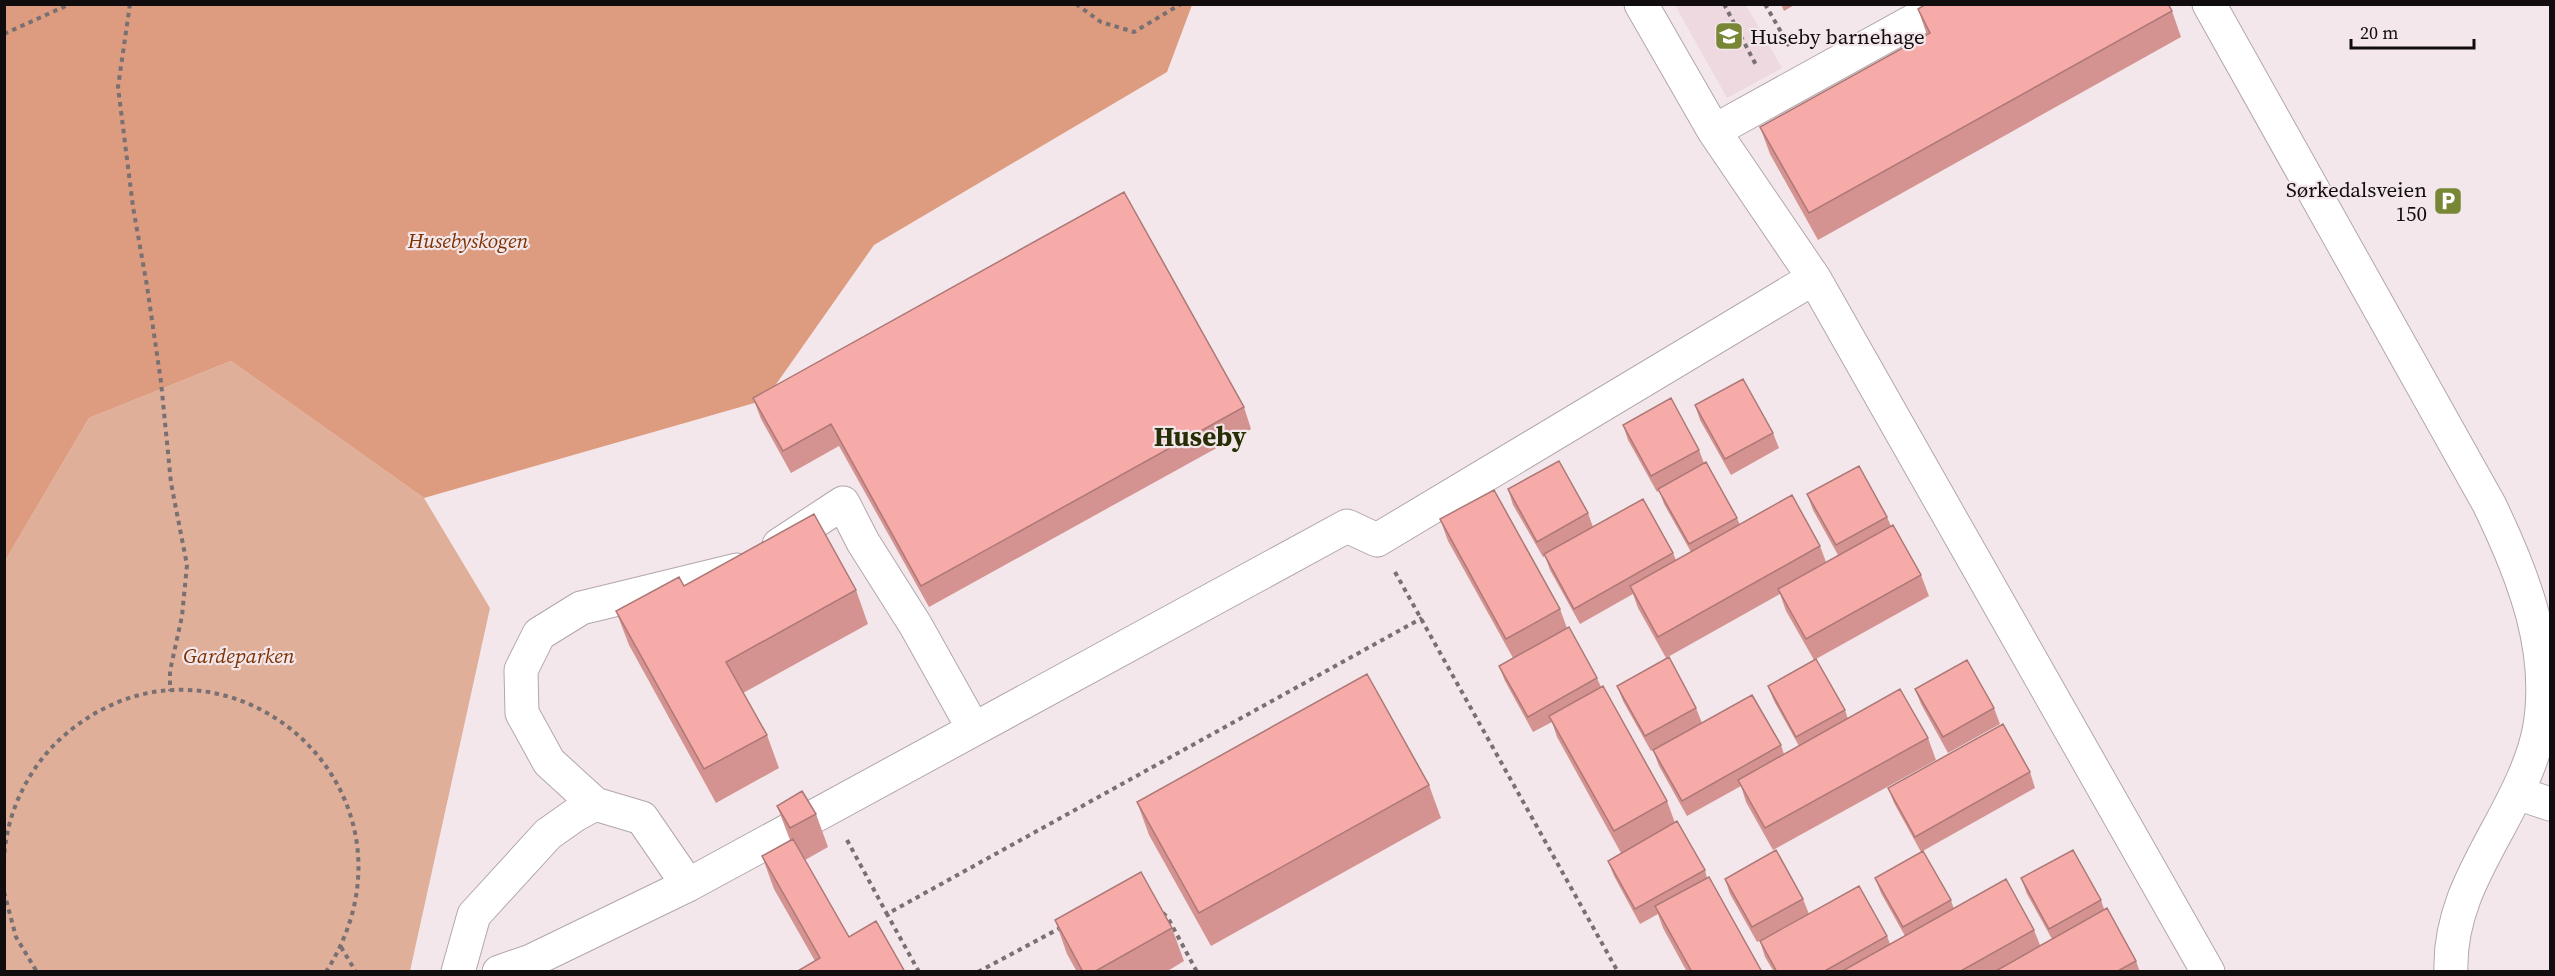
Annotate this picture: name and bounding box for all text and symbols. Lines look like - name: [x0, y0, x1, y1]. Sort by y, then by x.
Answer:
- scale bar: [2351, 12, 2474, 50]
- school or university icon: Huseby barnehage: [1713, 20, 1745, 52]
- text: 20 m: [2360, 20, 2398, 45]
- place label: Huseby barnehage: [1750, 22, 1925, 51]
- place label: Sørkedalsveien 150: [2286, 175, 2427, 228]
- parking icon: Sørkedalsveien 150: [2432, 185, 2464, 217]
- park label: Husebyskogen: [407, 226, 528, 255]
- district label: Huseby: [1154, 418, 1247, 455]
- park label: Gardeparken: [183, 641, 295, 670]

